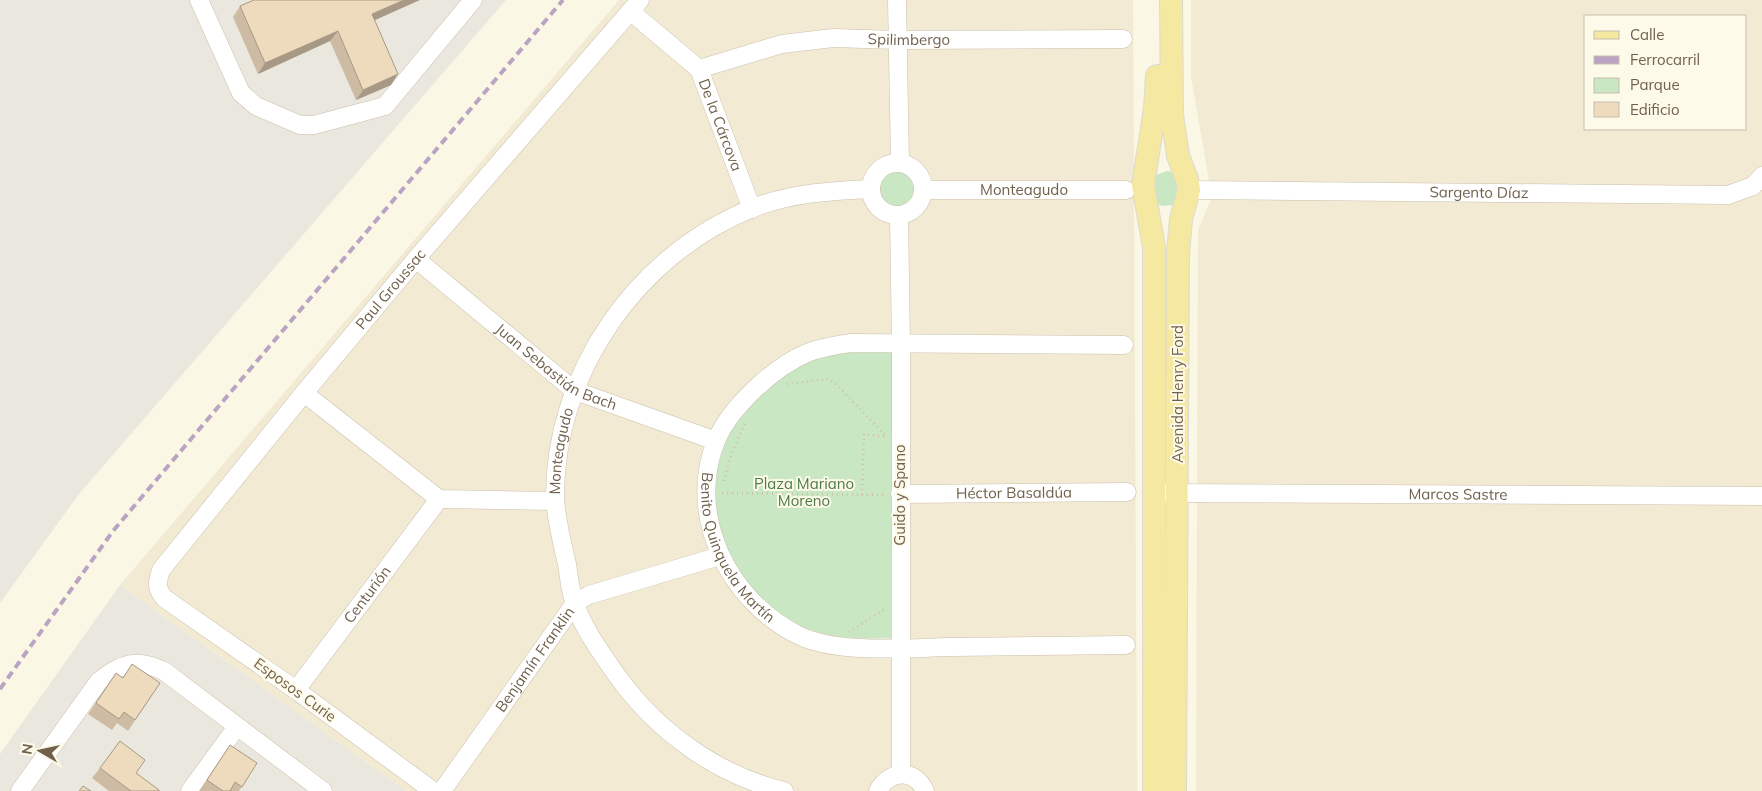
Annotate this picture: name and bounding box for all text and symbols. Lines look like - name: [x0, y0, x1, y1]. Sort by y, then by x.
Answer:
- legend: [1584, 15, 1747, 130]
- text: Calle: [1630, 25, 1664, 44]
- street label: Spilimbergo: [867, 29, 950, 49]
- text: Ferrocarril: [1630, 50, 1700, 69]
- text: Parque: [1630, 75, 1680, 94]
- street label: De la Cárcova: [695, 76, 747, 174]
- text: Edificio: [1630, 100, 1680, 119]
- street label: Monteagudo: [980, 180, 1068, 199]
- street label: Sargento Díaz: [1429, 182, 1529, 202]
- street label: Paul Groussac: [351, 244, 430, 333]
- street label: Juan Sebastián Bach: [492, 319, 620, 414]
- street label: Avenida Henry Ford: [1168, 325, 1187, 463]
- street label: Monteagudo: [545, 405, 577, 495]
- street label: Guido y Spano: [890, 444, 909, 546]
- street label: Benito Quinquela Martín: [697, 471, 779, 627]
- park label: Plaza Mariano Moreno: [754, 474, 854, 510]
- street label: Héctor Basaldúa: [956, 482, 1072, 503]
- street label: Marcos Sastre: [1408, 484, 1508, 504]
- street label: Centurión: [339, 562, 395, 627]
- street label: Benjamín Franklin: [491, 603, 578, 716]
- street label: Esposos Curie: [250, 653, 340, 726]
- north arrow: [15, 726, 65, 776]
- text: N: [17, 742, 37, 756]

